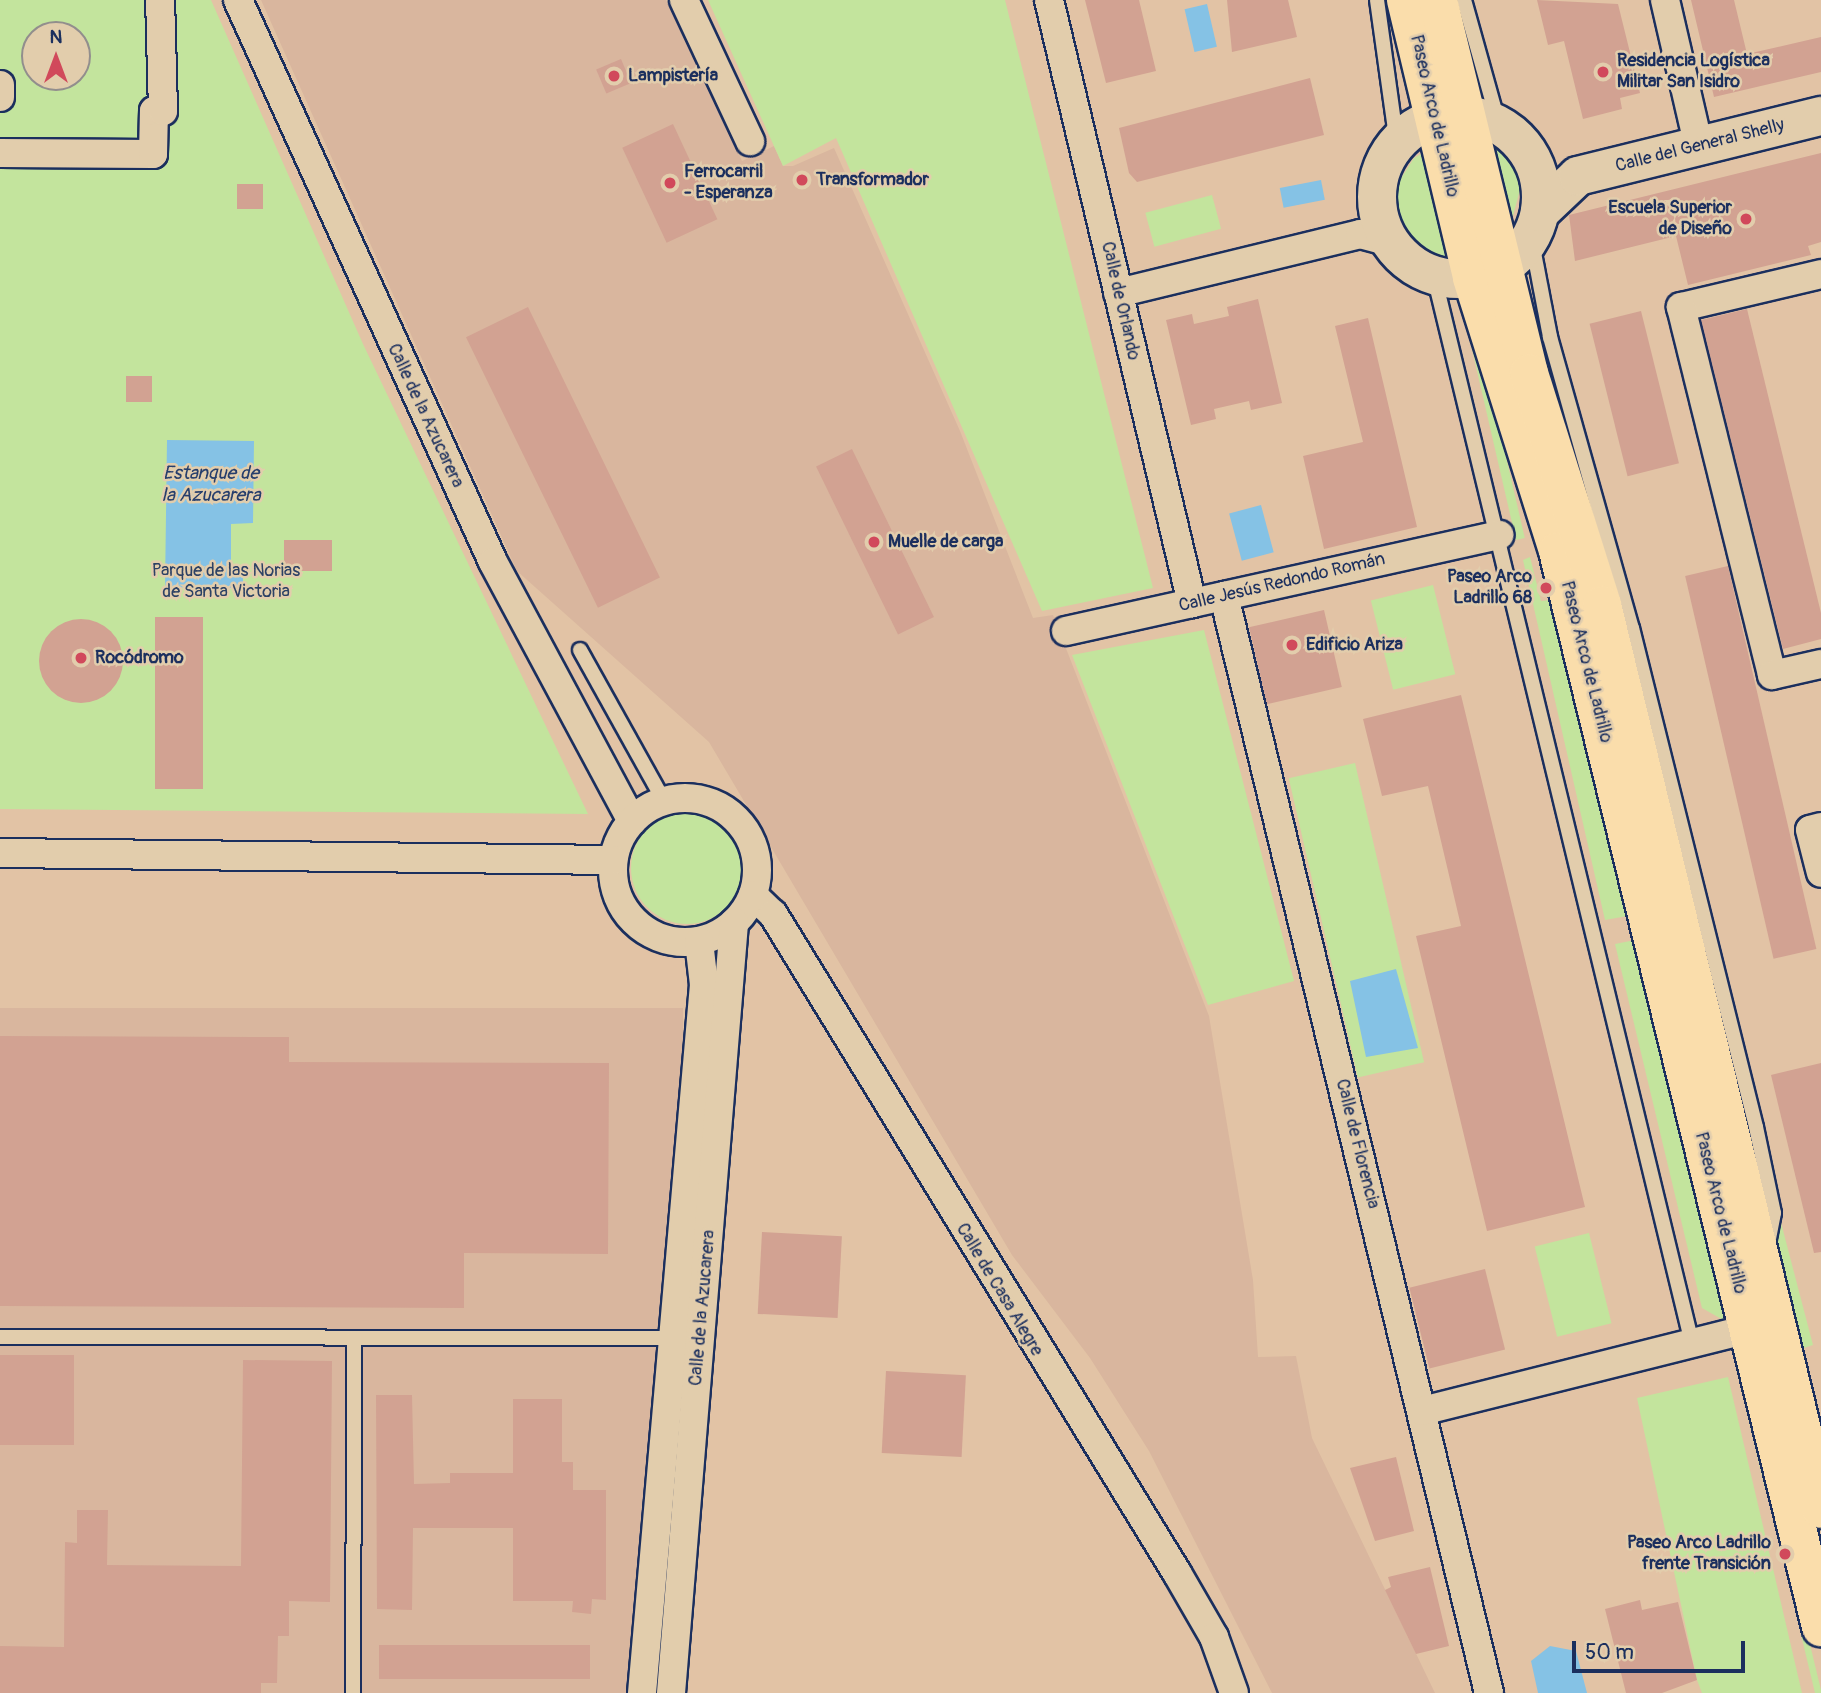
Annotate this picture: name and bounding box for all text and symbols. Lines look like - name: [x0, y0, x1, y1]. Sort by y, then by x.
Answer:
- north arrow: [21, 21, 91, 91]
- text: N: [50, 25, 62, 49]
- street label: Paseo Arco de Ladrillo: [1405, 33, 1463, 199]
- place label: Residencia Logística Militar San Isidro: [1617, 51, 1770, 94]
- marker: Residencia Logística Militar San Isidro: [1595, 64, 1611, 80]
- place label: Lampistería: [628, 65, 718, 87]
- marker: Lampistería: [606, 68, 622, 84]
- street label: Calle del General Shelly: [1613, 115, 1787, 177]
- place label: Ferrocarril - Esperanza: [684, 162, 773, 204]
- place label: Transformador: [816, 169, 929, 191]
- marker: Transformador: [794, 172, 810, 188]
- marker: Ferrocarril - Esperanza: [662, 175, 678, 191]
- place label: Escuela Superior de Diseño: [1608, 198, 1732, 241]
- marker: Escuela Superior de Diseño: [1738, 211, 1754, 227]
- street label: Calle de Orlando: [1096, 240, 1144, 362]
- street label: Calle de la Azucarera: [382, 341, 468, 491]
- water label: Estanque de la Azucarera: [162, 463, 260, 507]
- place label: Muelle de carga: [888, 531, 1003, 553]
- marker: Muelle de carga: [866, 534, 882, 550]
- street label: Calle Jesús Redondo Román: [1177, 549, 1387, 617]
- park label: Parque de las Norias de Santa Victoria: [152, 561, 300, 604]
- place label: Paseo Arco Ladrillo 68: [1447, 567, 1532, 610]
- street label: Paseo Arco de Ladrillo: [1555, 579, 1617, 745]
- marker: Paseo Arco Ladrillo 68: [1538, 580, 1554, 596]
- place label: Edificio Ariza: [1306, 634, 1403, 656]
- marker: Edificio Ariza: [1284, 637, 1300, 653]
- place label: Rocódromo: [95, 647, 184, 669]
- marker: Rocódromo: [73, 650, 89, 666]
- street label: Calle de Florencia: [1330, 1077, 1384, 1211]
- street label: Paseo Arco de Ladrillo: [1689, 1130, 1751, 1296]
- street label: Calle de Casa Alegre: [951, 1220, 1047, 1360]
- street label: Calle de la Azucarera: [685, 1229, 721, 1387]
- place label: Paseo Arco Ladrillo frente Transición: [1627, 1533, 1771, 1576]
- marker: Paseo Arco Ladrillo frente Transición: [1777, 1546, 1793, 1562]
- scale bar: [1576, 1626, 1749, 1670]
- text: 50 m: [1585, 1639, 1634, 1666]

